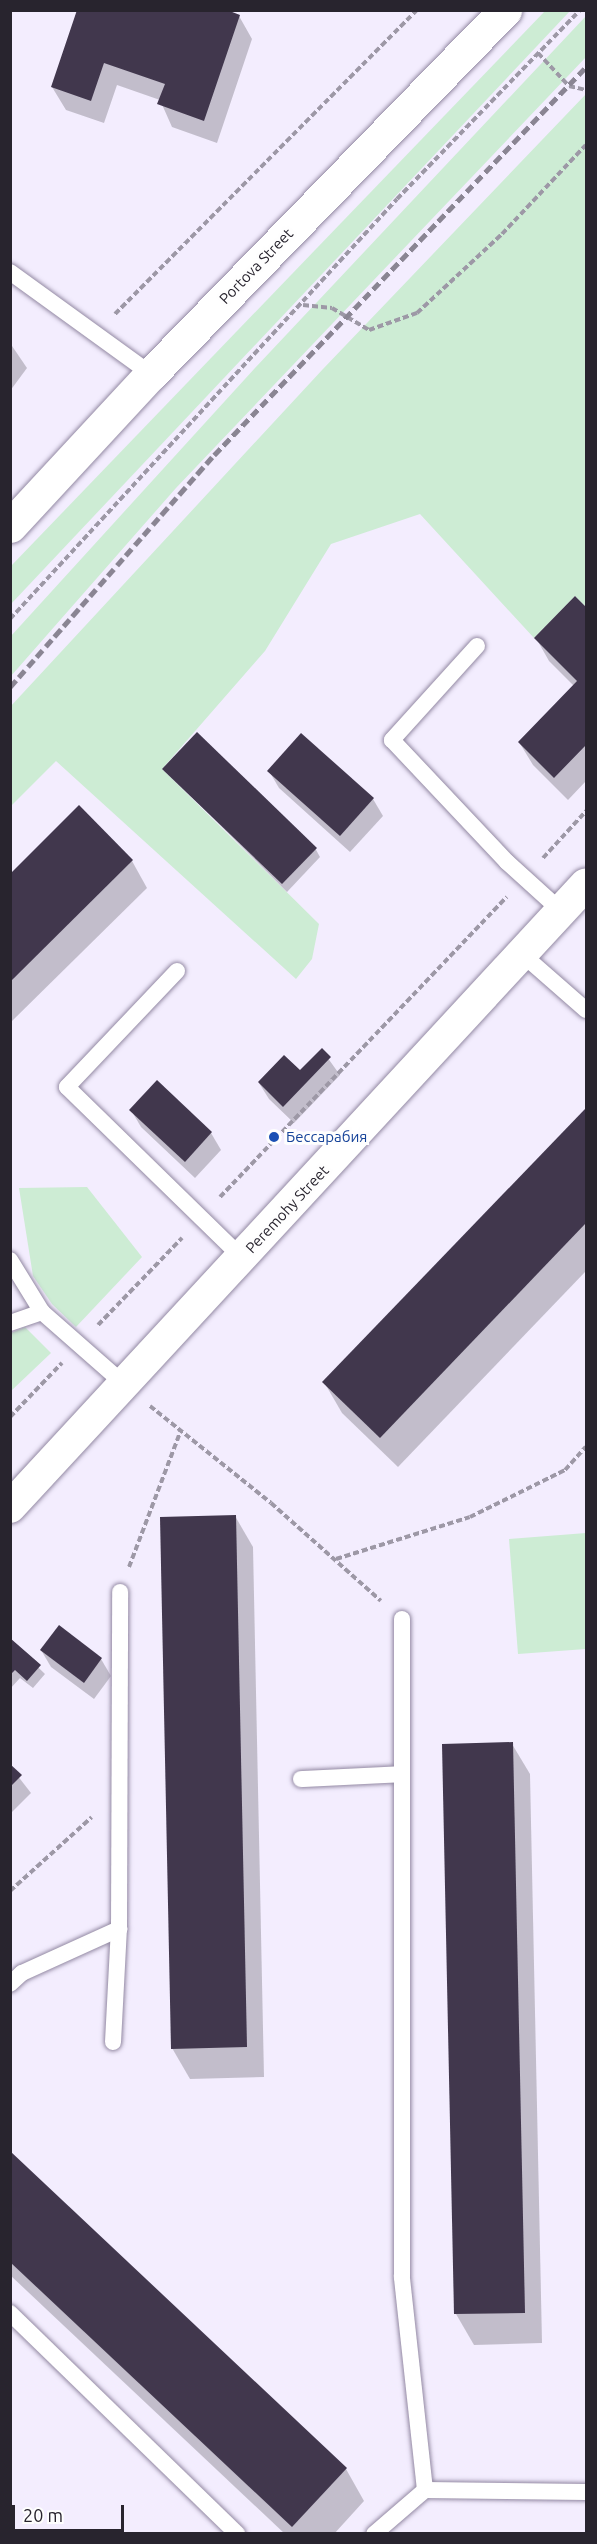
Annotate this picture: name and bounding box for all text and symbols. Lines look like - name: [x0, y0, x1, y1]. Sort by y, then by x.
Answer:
- street label: Portova Street: [215, 224, 297, 308]
- place label: Бессарабия: [286, 1128, 367, 1146]
- marker: Бессарабия: [267, 1130, 281, 1144]
- street label: Peremohy Street: [242, 1161, 332, 1257]
- scale bar: [15, 2493, 128, 2531]
- text: 20 m: [23, 2505, 63, 2525]

